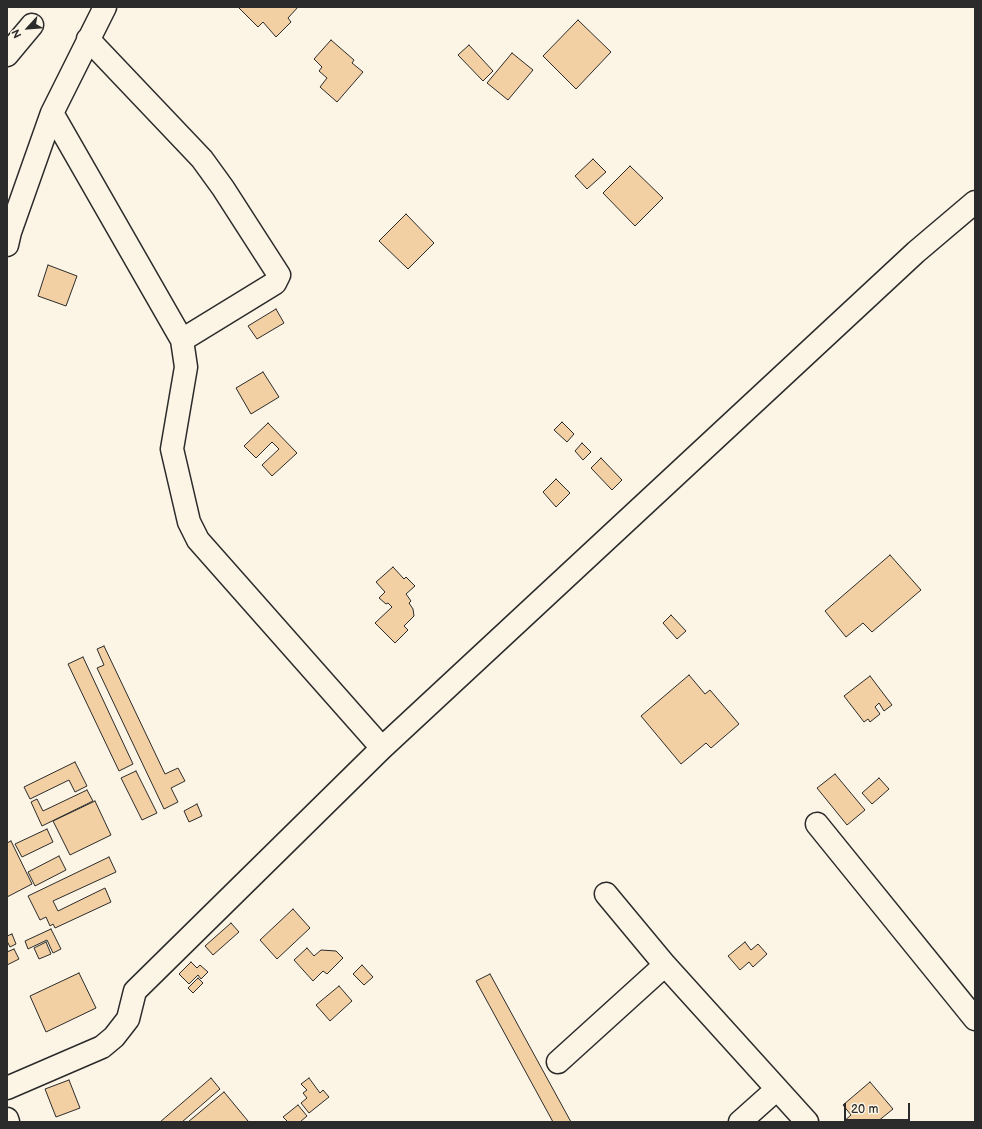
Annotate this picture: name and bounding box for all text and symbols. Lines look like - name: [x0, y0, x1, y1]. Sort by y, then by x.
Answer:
- north arrow: [8, 8, 48, 48]
- text: N: [9, 27, 24, 40]
- scale bar: [846, 1095, 912, 1121]
- text: 20 m: [851, 1102, 878, 1117]

